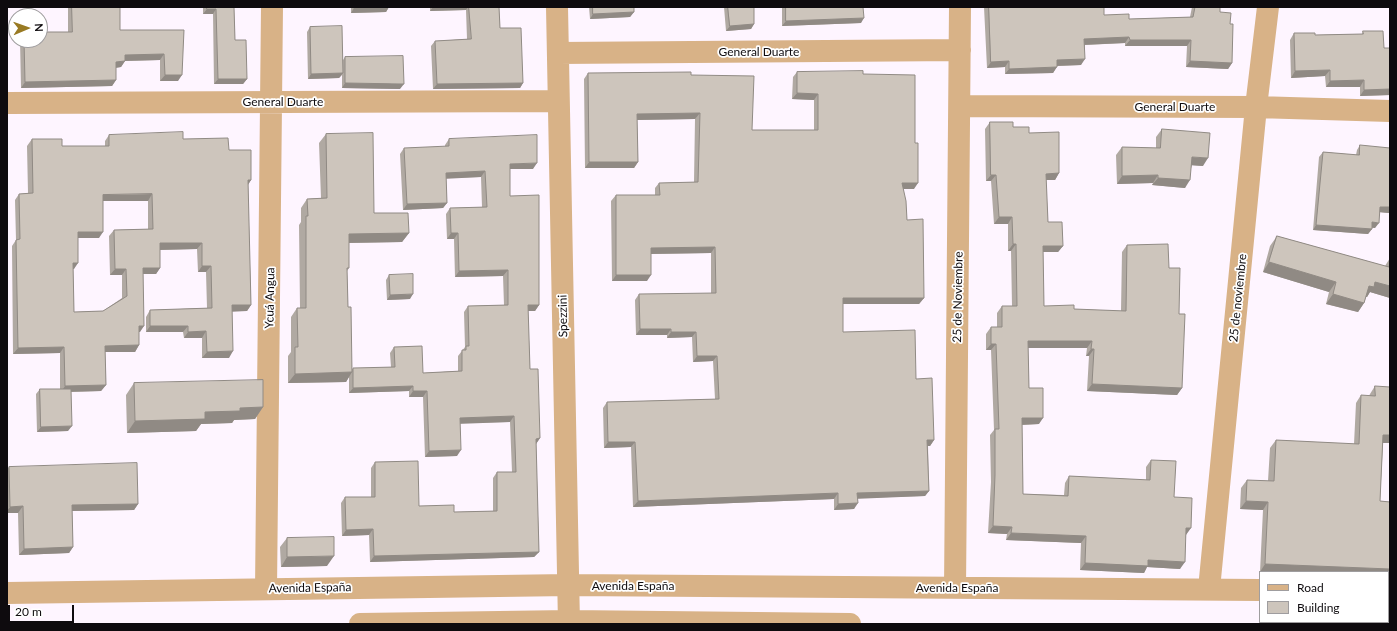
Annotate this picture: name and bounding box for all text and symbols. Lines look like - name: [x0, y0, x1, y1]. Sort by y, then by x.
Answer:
- north arrow: [8, 8, 48, 48]
- text: N: [33, 23, 46, 32]
- street label: General Duarte: [719, 45, 799, 59]
- street label: General Duarte: [243, 95, 323, 109]
- street label: General Duarte: [1135, 100, 1215, 114]
- street label: 25 de Noviembre: [950, 251, 966, 343]
- street label: 25 de noviembre: [1226, 253, 1250, 343]
- street label: Ycuá Angua: [262, 267, 278, 329]
- street label: Spezzini: [555, 295, 571, 337]
- legend: [1259, 571, 1389, 623]
- street label: Avenida España: [592, 579, 674, 593]
- street label: Avenida España: [269, 580, 351, 596]
- text: Road: [1297, 580, 1324, 595]
- street label: Avenida España: [916, 581, 998, 595]
- scale bar: [10, 597, 76, 623]
- text: Building: [1297, 600, 1340, 615]
- text: 20 m: [15, 604, 42, 619]

